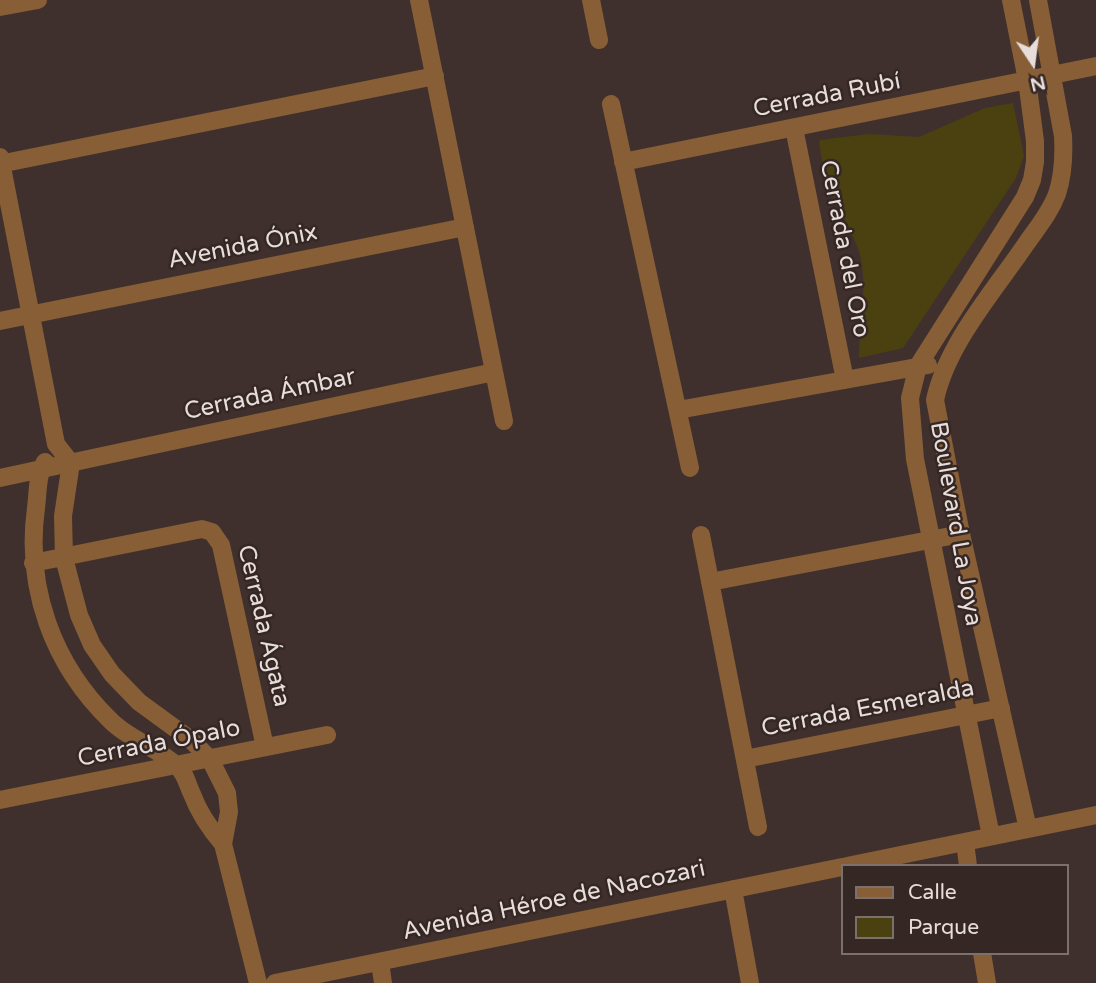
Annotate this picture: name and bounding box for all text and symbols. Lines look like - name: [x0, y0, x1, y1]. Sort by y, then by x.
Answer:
- north arrow: [998, 28, 1068, 98]
- street label: Cerrada Rubí: [751, 68, 903, 124]
- text: N: [1028, 71, 1048, 96]
- street label: Cerrada del Oro: [813, 158, 875, 340]
- street label: Avenida Ónix: [166, 218, 320, 276]
- street label: Cerrada Ámbar: [182, 363, 358, 427]
- street label: Boulevard La Joya: [923, 420, 987, 628]
- street label: Cerrada Ágata: [230, 542, 296, 710]
- street label: Cerrada Esmeralda: [759, 674, 977, 744]
- street label: Cerrada Ópalo: [75, 714, 243, 774]
- street label: Avenida Héroe de Nacozari: [400, 855, 708, 947]
- legend: [841, 864, 1068, 955]
- text: Calle: [908, 880, 957, 905]
- text: Parque: [908, 915, 979, 940]

